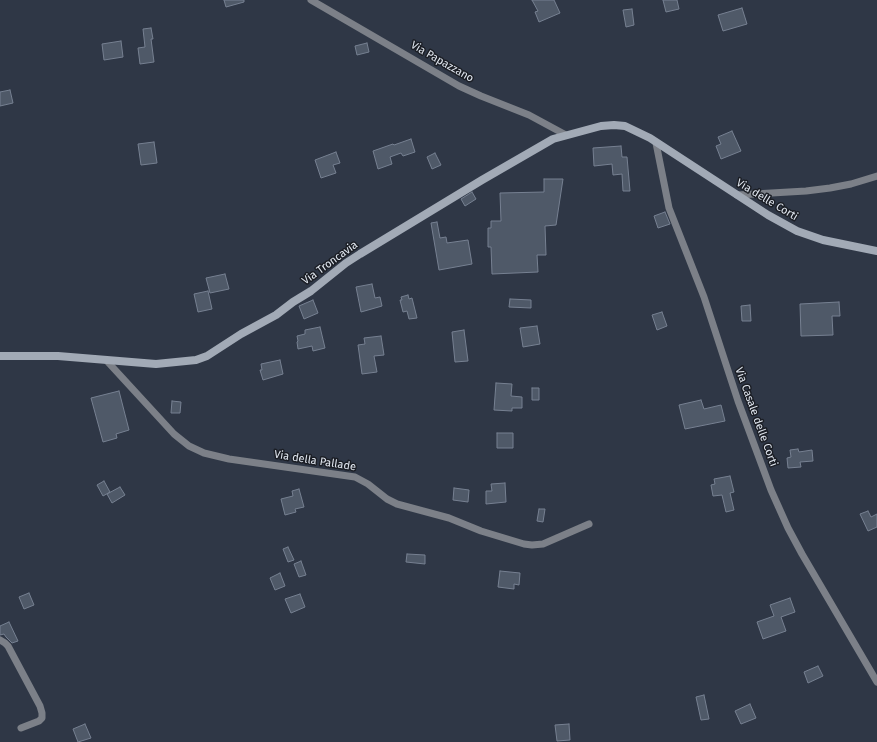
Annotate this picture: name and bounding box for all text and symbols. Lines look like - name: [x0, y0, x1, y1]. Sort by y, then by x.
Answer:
- street label: Via Papazzano: [408, 39, 476, 85]
- street label: Via delle Corti: [734, 176, 800, 224]
- street label: Via Troncavia: [300, 238, 360, 288]
- street label: Via Casale delle Corti: [732, 366, 780, 468]
- street label: Via della Pallade: [273, 448, 357, 474]

